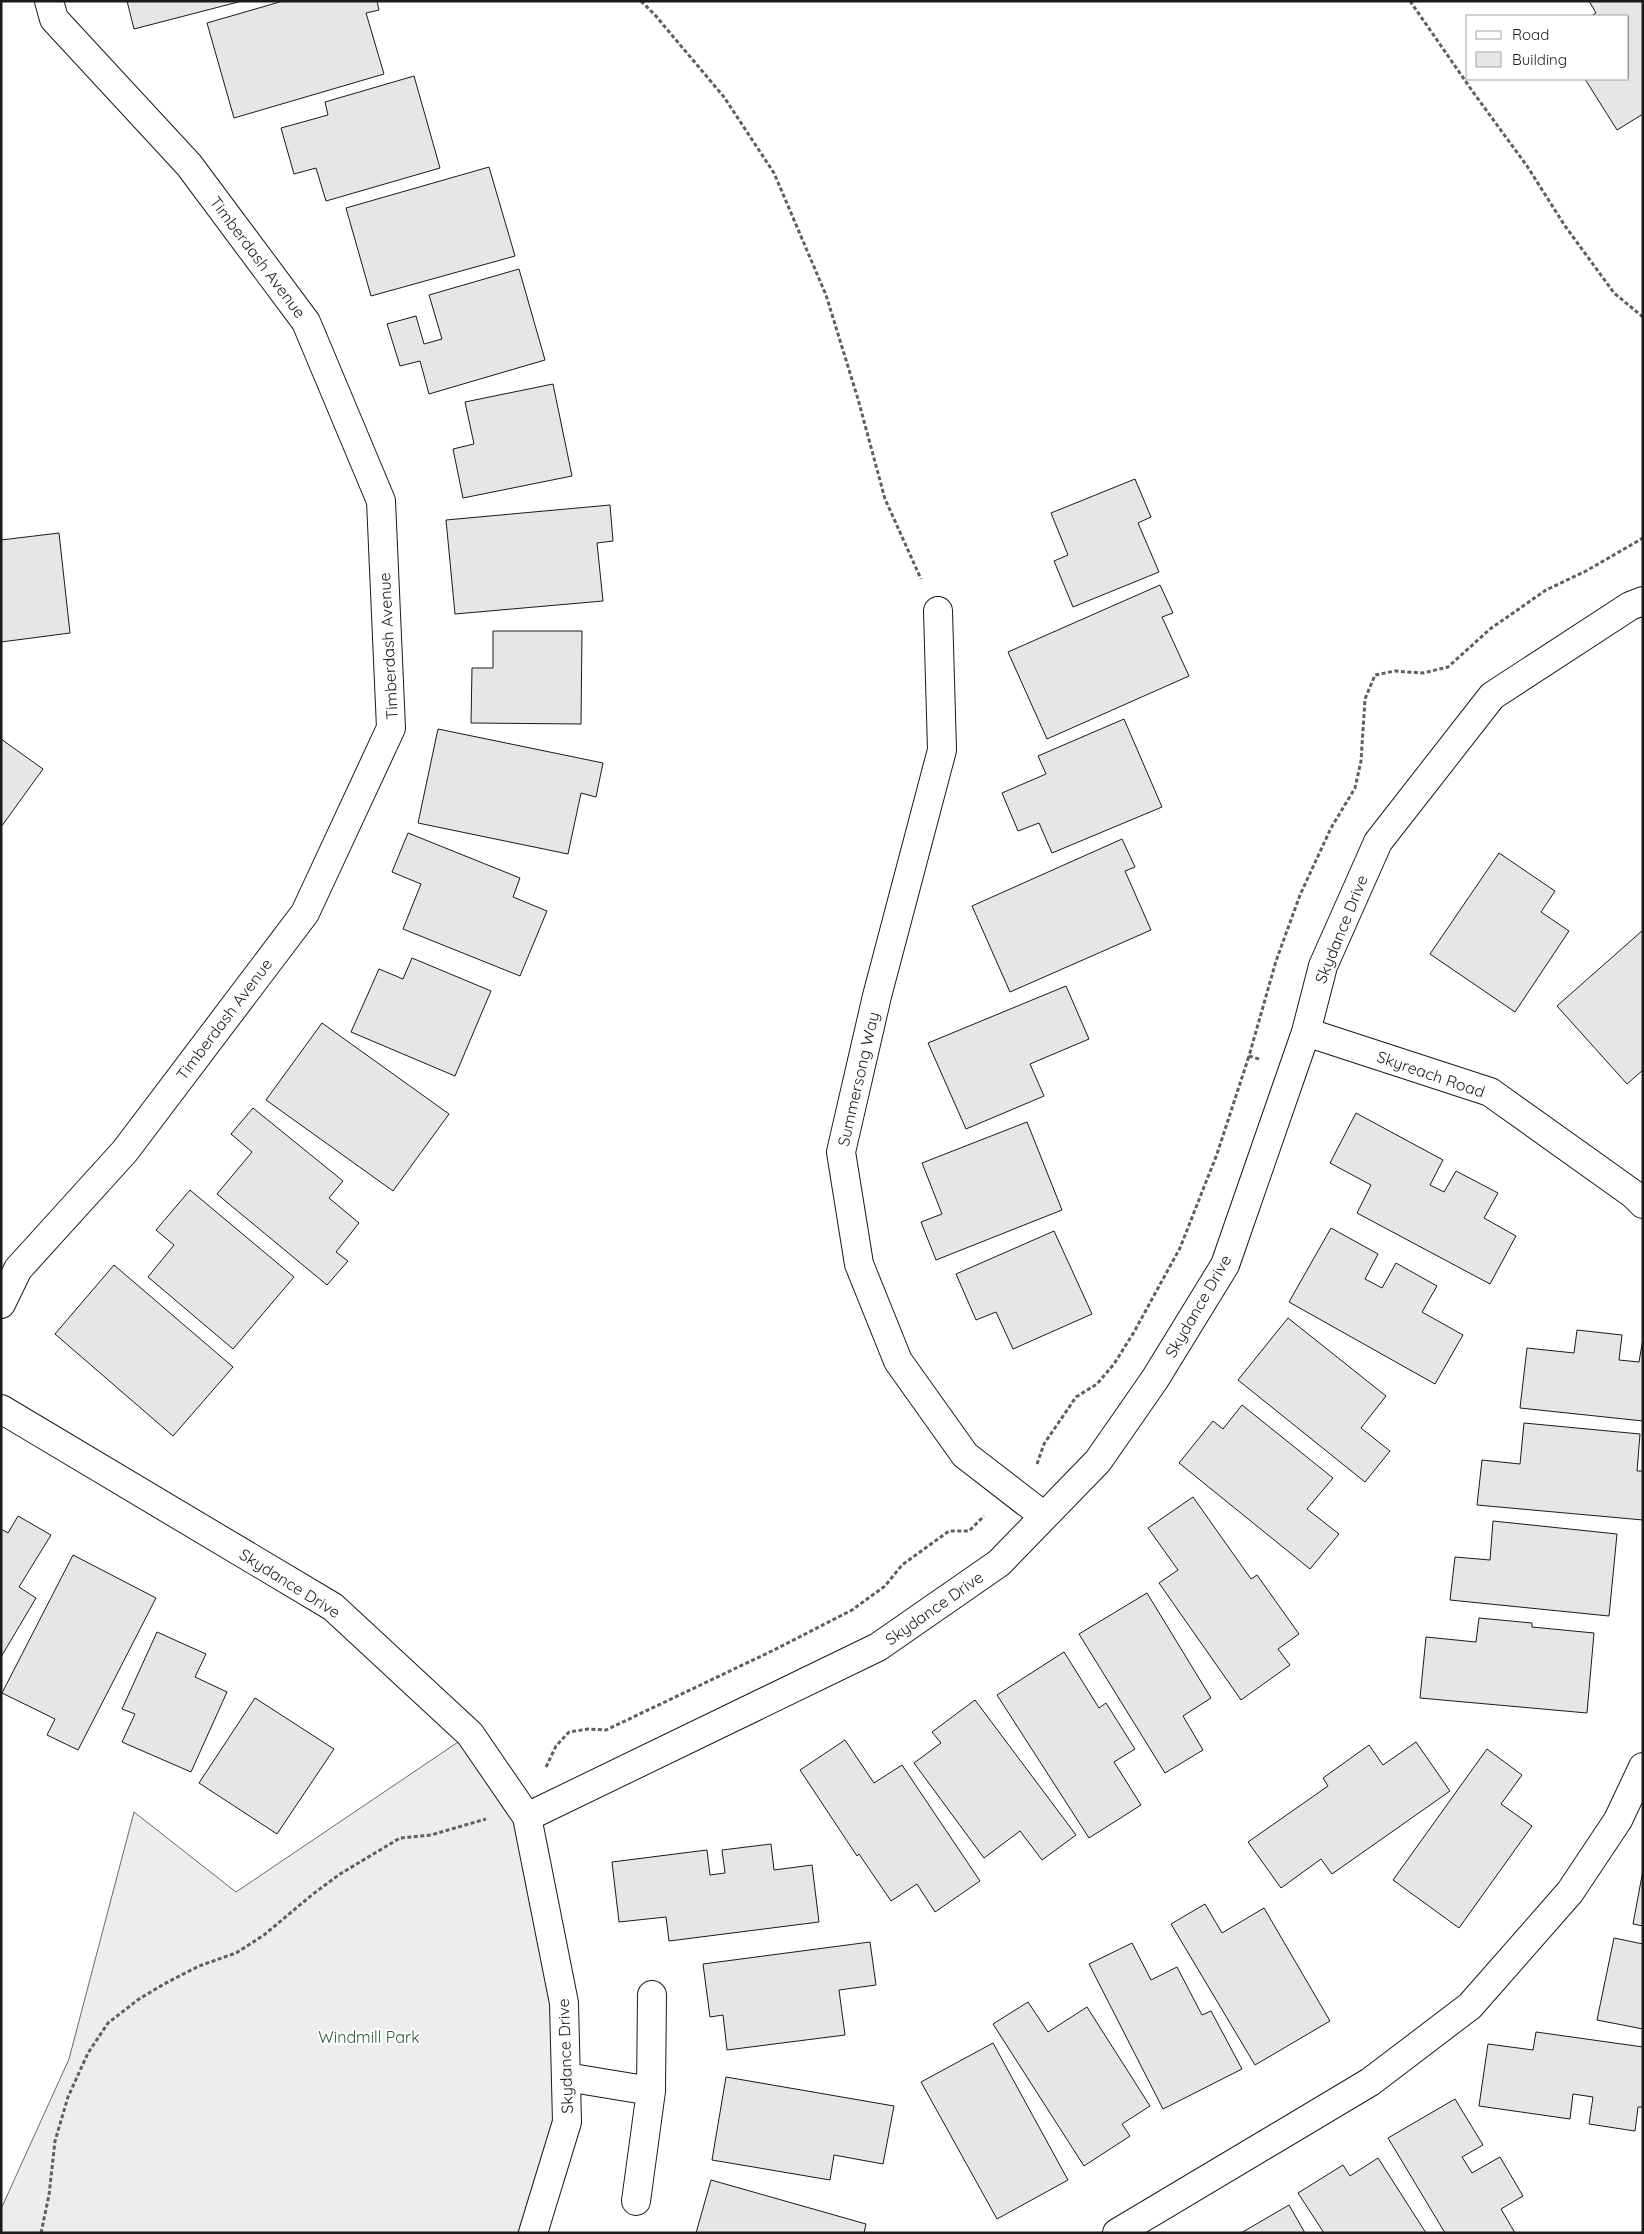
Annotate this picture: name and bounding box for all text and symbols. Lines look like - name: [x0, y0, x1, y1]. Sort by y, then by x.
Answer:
- legend: [1466, 15, 1629, 80]
- text: Road: [1512, 25, 1549, 44]
- text: Building: [1512, 50, 1567, 69]
- street label: Timberdash Avenue: [206, 192, 310, 322]
- street label: Timberdash Avenue: [374, 572, 402, 720]
- street label: Skydance Drive: [1310, 872, 1372, 986]
- street label: Timberdash Avenue: [172, 954, 276, 1084]
- street label: Summersong Way: [833, 1010, 883, 1148]
- street label: Skyreach Road: [1374, 1046, 1488, 1102]
- street label: Skydance Drive: [1160, 1251, 1236, 1361]
- street label: Skydance Drive: [236, 1544, 344, 1622]
- street label: Skydance Drive: [881, 1567, 987, 1649]
- street label: Skydance Drive: [553, 1998, 577, 2114]
- park label: Windmill Park: [318, 2027, 420, 2047]

